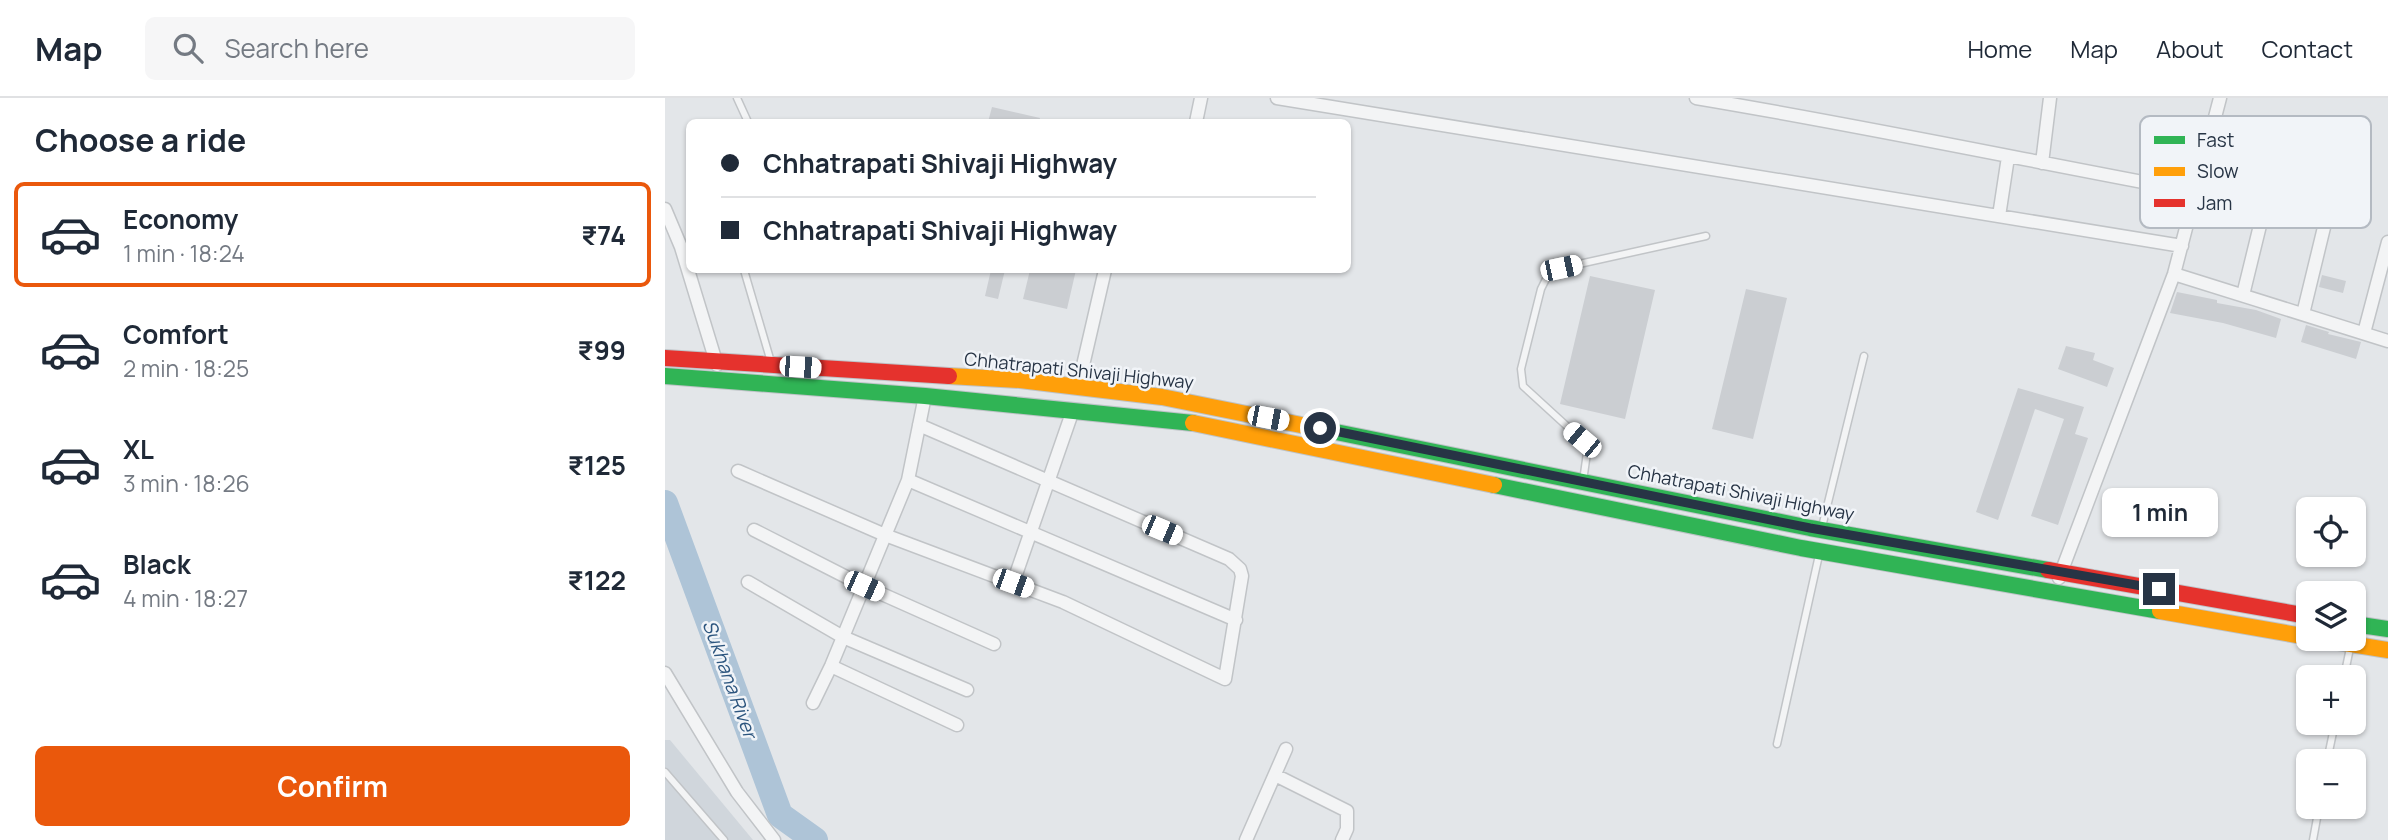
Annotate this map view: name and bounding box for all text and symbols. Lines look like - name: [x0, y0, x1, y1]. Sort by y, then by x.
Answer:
- search box: [145, 17, 635, 80]
- text: Map: [35, 26, 103, 71]
- icon: search: [169, 29, 207, 67]
- text: Search here: [225, 30, 369, 66]
- text: Home: [1967, 32, 2032, 65]
- text: Map: [2070, 32, 2118, 65]
- text: About: [2156, 32, 2224, 65]
- text: Contact: [2262, 32, 2353, 65]
- legend: [2140, 116, 2371, 228]
- text: Choose a ride: [35, 118, 246, 162]
- text: Fast: [2197, 127, 2234, 153]
- text: Chhatrapati Shivaji Highway: [763, 145, 1117, 181]
- text: Slow: [2197, 158, 2239, 184]
- text: Jam: [2197, 190, 2232, 216]
- text: Economy: [123, 201, 238, 237]
- icon: car: [39, 203, 102, 266]
- text: Chhatrapati Shivaji Highway: [763, 212, 1117, 248]
- text: ₹74: [581, 217, 626, 253]
- text: 1 min · 18:24: [123, 237, 245, 269]
- car: [1539, 253, 1584, 283]
- text: Comfort: [123, 316, 229, 352]
- icon: car: [39, 318, 102, 381]
- text: ₹99: [578, 332, 626, 368]
- street label: Chhatrapati Shivaji Highway: [963, 346, 1195, 394]
- text: 2 min · 18:25: [123, 352, 249, 384]
- car: [779, 355, 822, 379]
- car: [1246, 404, 1291, 432]
- route start: [1304, 412, 1336, 444]
- car: [1560, 418, 1605, 462]
- text: XL: [123, 431, 154, 467]
- icon: car: [39, 433, 102, 496]
- text: ₹125: [568, 447, 626, 483]
- street label: Chhatrapati Shivaji Highway: [1626, 458, 1857, 526]
- text: 3 min · 18:26: [123, 467, 250, 499]
- callout: 1 min: [2101, 488, 2217, 536]
- text: 1 min: [2132, 496, 2188, 528]
- map controls: [2296, 497, 2366, 819]
- button: locate: [2296, 497, 2366, 567]
- car: [1139, 512, 1186, 548]
- text: Black: [123, 546, 191, 582]
- icon: car: [39, 548, 102, 611]
- text: ₹122: [568, 562, 626, 598]
- car: [990, 566, 1037, 600]
- car: [841, 568, 888, 604]
- route end: [2143, 573, 2175, 605]
- button: layers: [2296, 581, 2366, 651]
- text: 4 min · 18:27: [123, 582, 248, 614]
- water label: Sukhana River: [697, 616, 764, 744]
- button: +: [2296, 665, 2366, 735]
- button: Confirm: [35, 746, 630, 826]
- button: −: [2296, 749, 2366, 819]

